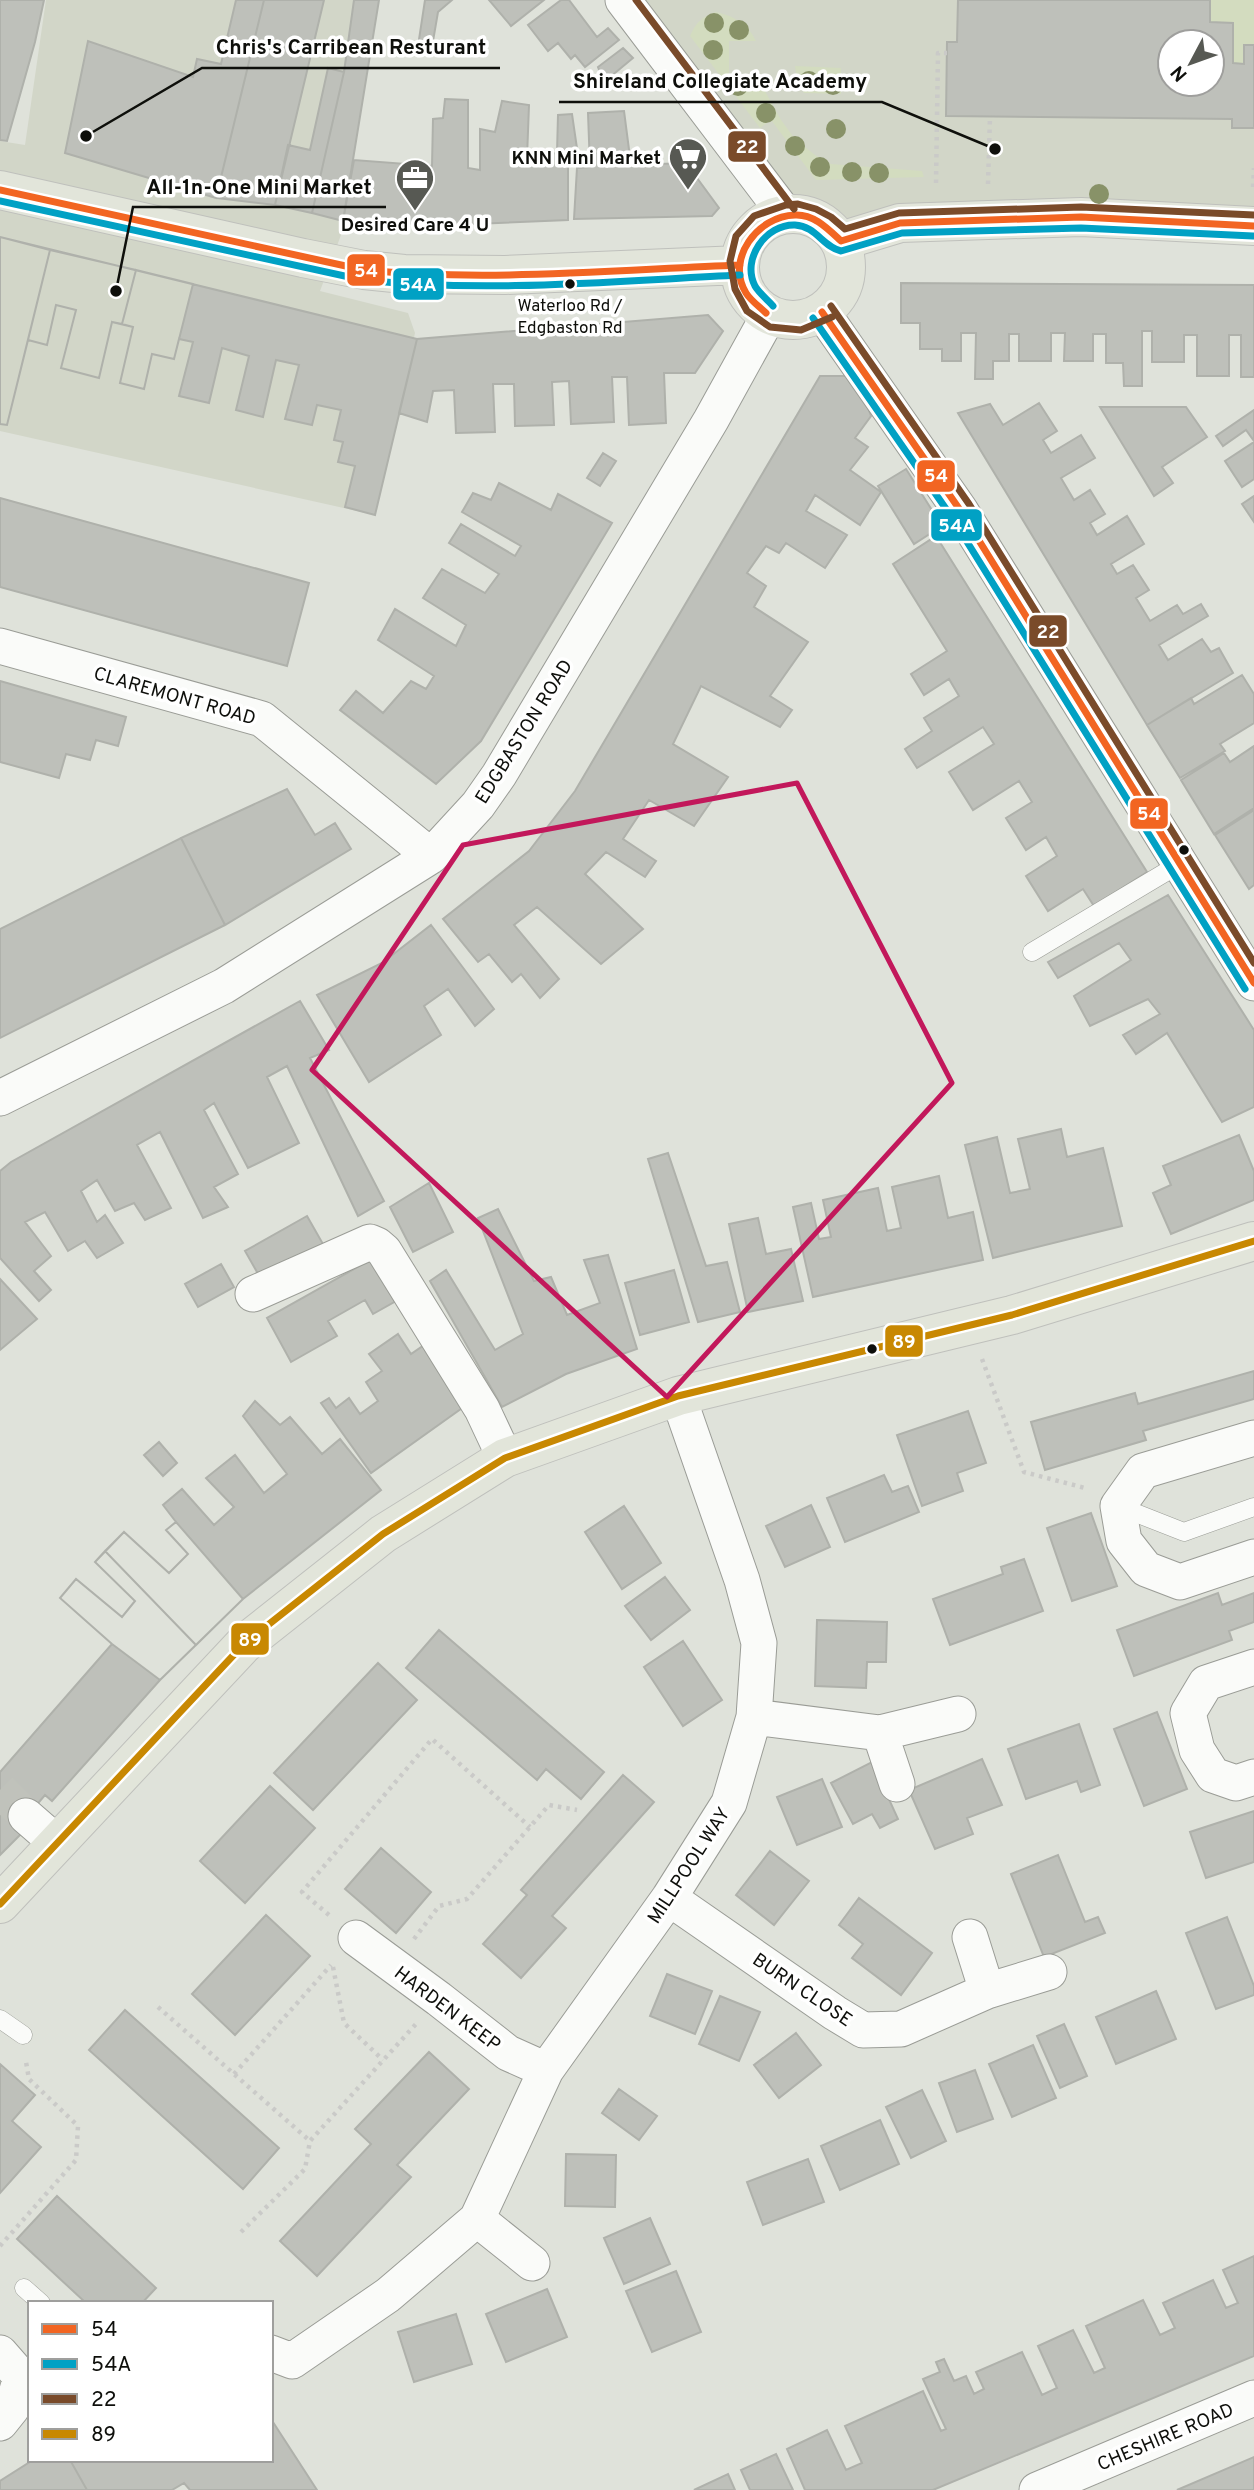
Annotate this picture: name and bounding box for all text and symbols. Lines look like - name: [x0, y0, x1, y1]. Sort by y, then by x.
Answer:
- callout: Chris's Carribean Resturant: [202, 26, 500, 68]
- north arrow: [1156, 28, 1226, 98]
- text: Chris's Carribean Resturant: [216, 35, 486, 62]
- callout: Shireland Collegiate Academy: [559, 60, 882, 102]
- text: N: [1166, 60, 1193, 86]
- text: Shireland Collegiate Academy: [573, 69, 867, 96]
- line badge: 22: [727, 130, 767, 163]
- supermarket icon: KNN Mini Market: [667, 136, 709, 191]
- text: 22: [735, 136, 759, 160]
- place label: KNN Mini Market: [511, 147, 661, 171]
- office icon: Desired Care 4 U: [394, 157, 436, 212]
- callout: All-1n-One Mini Market: [133, 165, 386, 207]
- text: All-1n-One Mini Market: [146, 175, 372, 202]
- place label: Desired Care 4 U: [341, 214, 489, 238]
- line badge: 54: [346, 253, 386, 287]
- text: 54: [354, 260, 378, 284]
- line badge: 54A: [392, 267, 445, 301]
- text: 54A: [399, 274, 437, 298]
- marker: Waterloo Rd / Edgbaston Rd: [563, 277, 577, 291]
- place label: Waterloo Rd / Edgbaston Rd: [517, 296, 623, 340]
- line badge: 54: [916, 459, 956, 493]
- text: 54: [924, 465, 948, 489]
- line badge: 54A: [930, 508, 983, 542]
- text: 54A: [938, 515, 976, 539]
- line badge: 22: [1028, 614, 1068, 648]
- text: 22: [1036, 621, 1060, 645]
- street label: EDGBASTON ROAD: [471, 655, 579, 809]
- street label: CLAREMONT ROAD: [91, 662, 258, 732]
- line badge: 54: [1129, 797, 1169, 830]
- text: 54: [1137, 803, 1161, 827]
- unlabelled marker: [1177, 843, 1191, 857]
- line badge: 89: [884, 1324, 924, 1358]
- text: 89: [892, 1331, 916, 1355]
- unlabelled marker: [865, 1342, 879, 1356]
- line badge: 89: [230, 1622, 270, 1656]
- text: 89: [238, 1629, 262, 1653]
- street label: MILLPOOL WAY: [643, 1803, 736, 1929]
- street label: BURN CLOSE: [747, 1948, 856, 2033]
- street label: HARDEN KEEP: [389, 1962, 505, 2057]
- legend: [28, 2301, 273, 2462]
- text: 54: [91, 2317, 118, 2344]
- text: 54A: [91, 2352, 131, 2379]
- text: 22: [91, 2387, 117, 2414]
- street label: CHESHIRE ROAD: [1094, 2398, 1238, 2477]
- text: 89: [91, 2422, 116, 2449]

